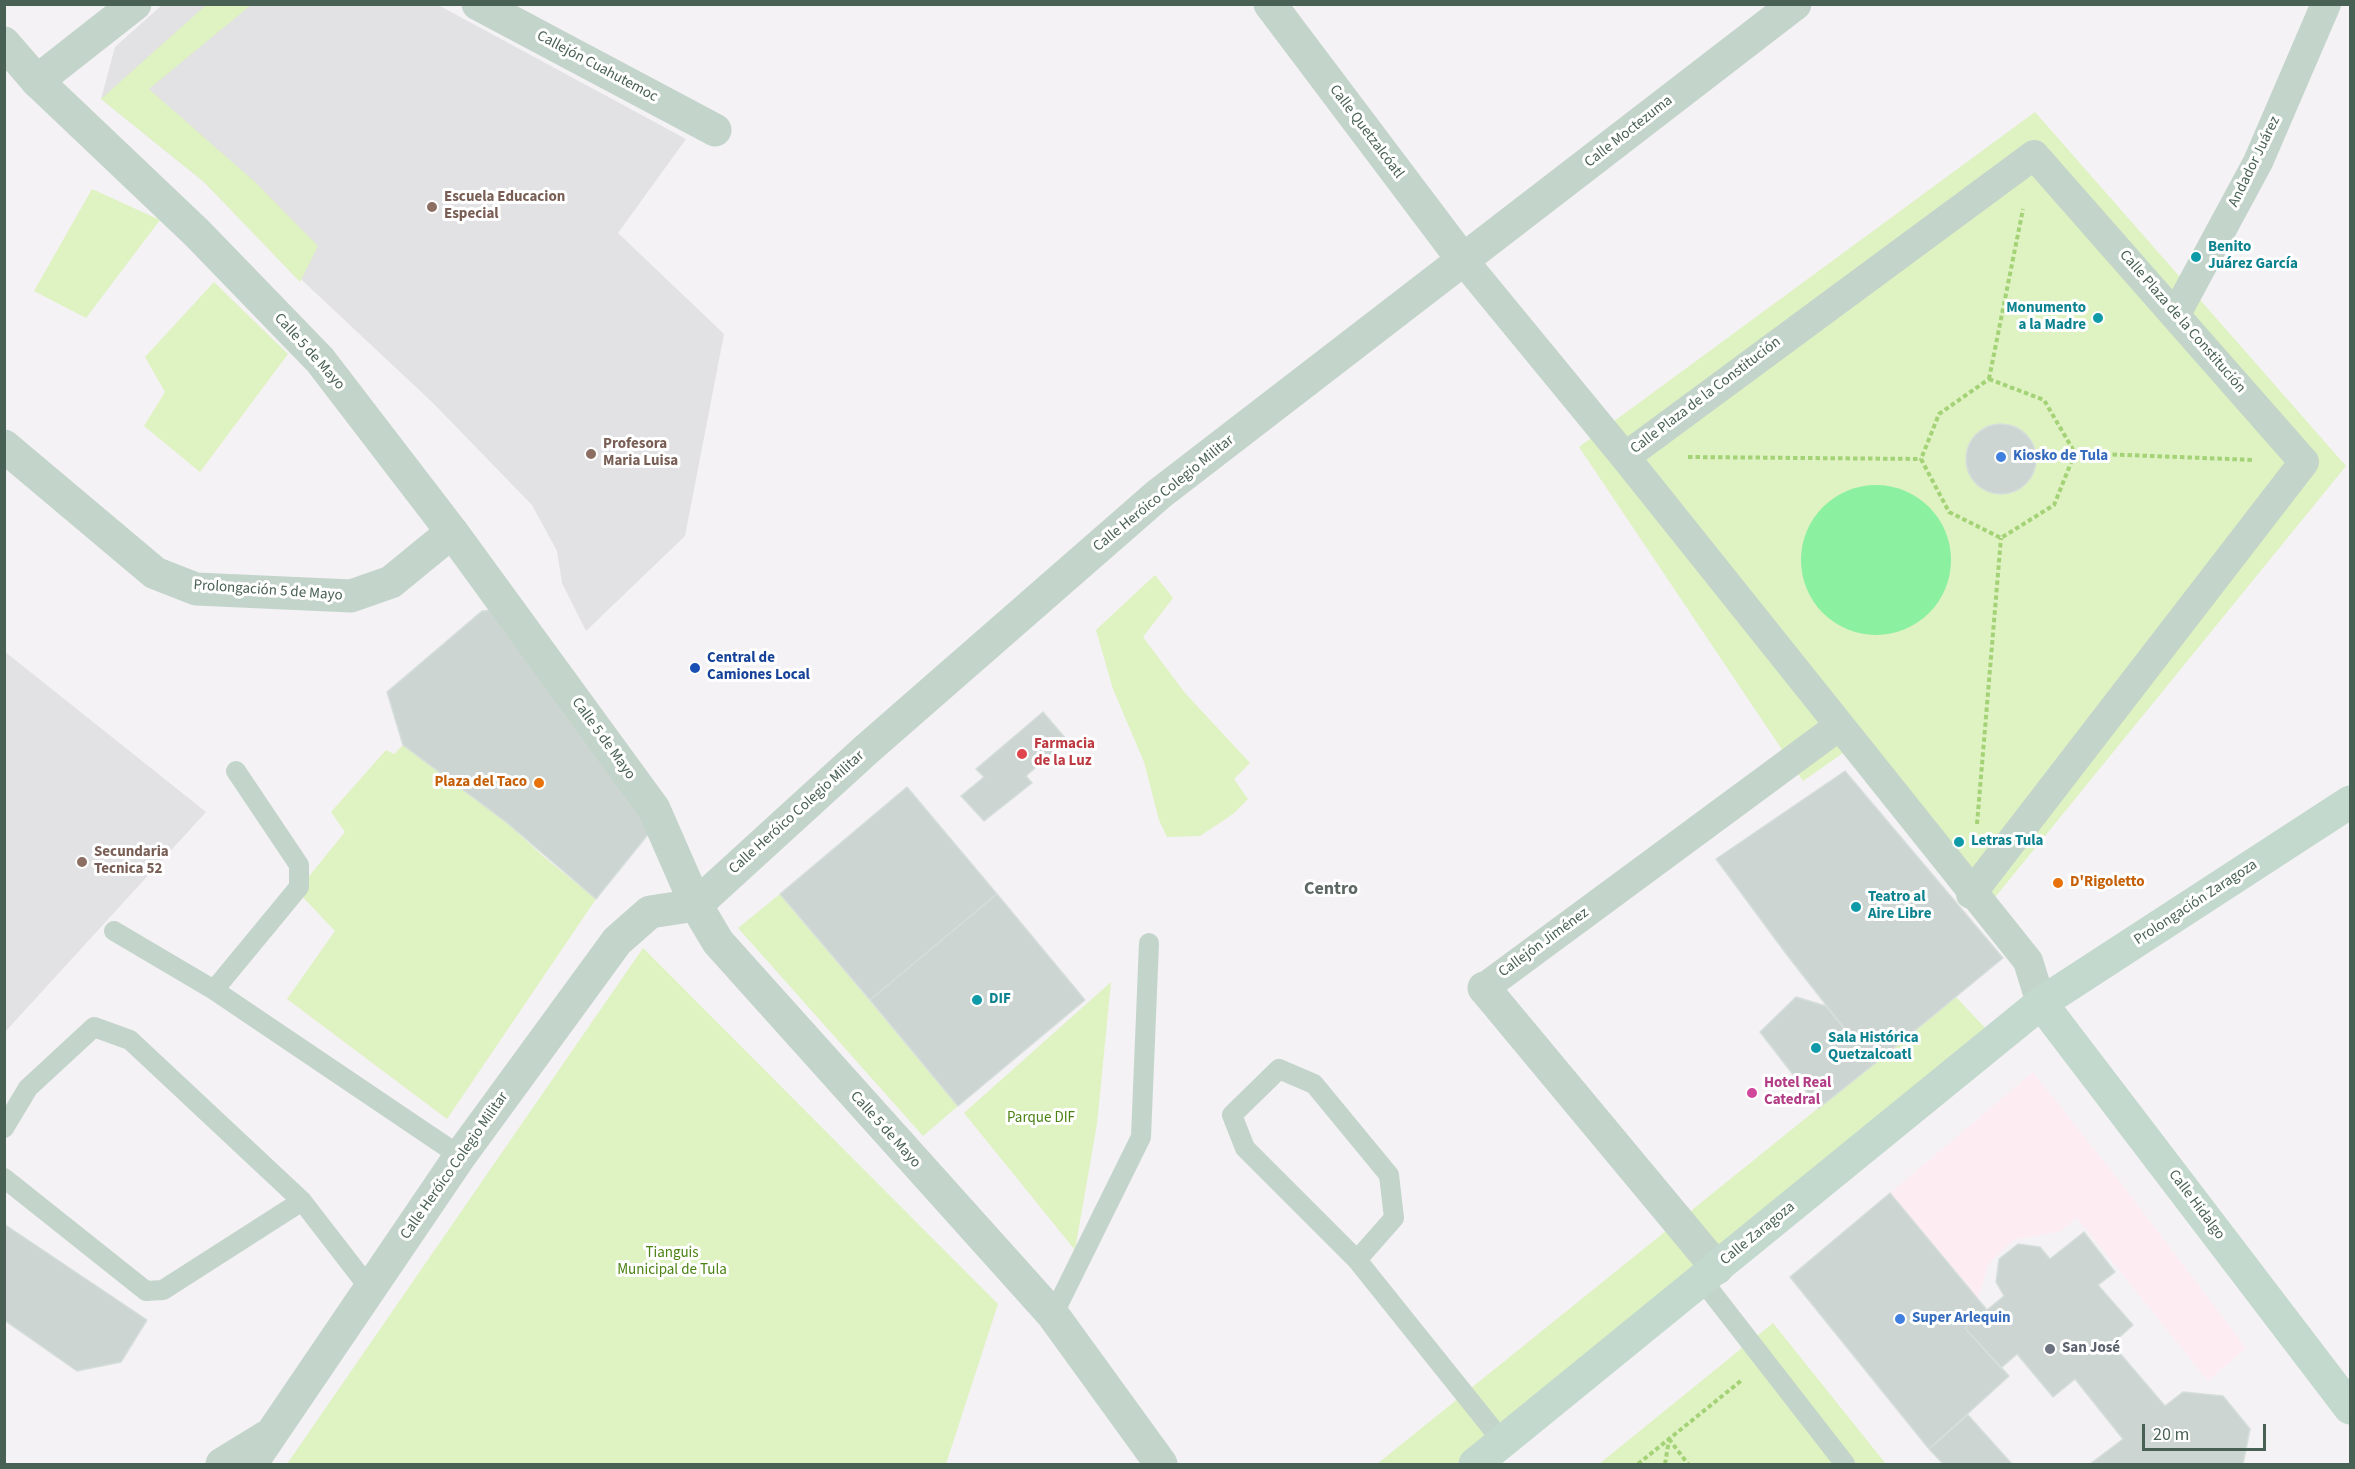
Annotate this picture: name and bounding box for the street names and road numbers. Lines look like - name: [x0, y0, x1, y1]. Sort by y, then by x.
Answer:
- street label: Callejón Cuahutemoc: [533, 28, 661, 106]
- street label: Calle Quetzalcóatl: [1325, 82, 1407, 182]
- street label: Calle Moctezuma: [1581, 92, 1677, 172]
- street label: Andador Juárez: [2225, 114, 2285, 210]
- street label: Calle Plaza de la Constitución: [2115, 247, 2249, 397]
- street label: Calle 5 de Mayo: [270, 310, 348, 394]
- street label: Calle Plaza de la Constitución: [1627, 334, 1785, 458]
- street label: Calle Heróico Colegio Militar: [1090, 432, 1238, 556]
- street label: Prolongación 5 de Mayo: [193, 577, 343, 605]
- street label: Calle 5 de Mayo: [567, 694, 639, 784]
- street label: Calle Heróico Colegio Militar: [726, 748, 868, 878]
- street label: Prolongación Zaragoza: [2131, 856, 2261, 950]
- street label: Callejón Jiménez: [1495, 904, 1593, 982]
- street label: Calle 5 de Mayo: [846, 1088, 924, 1172]
- street label: Calle Heróico Colegio Militar: [397, 1089, 513, 1243]
- street label: Calle Hidalgo: [2164, 1166, 2228, 1244]
- street label: Calle Zaragoza: [1717, 1198, 1799, 1270]

